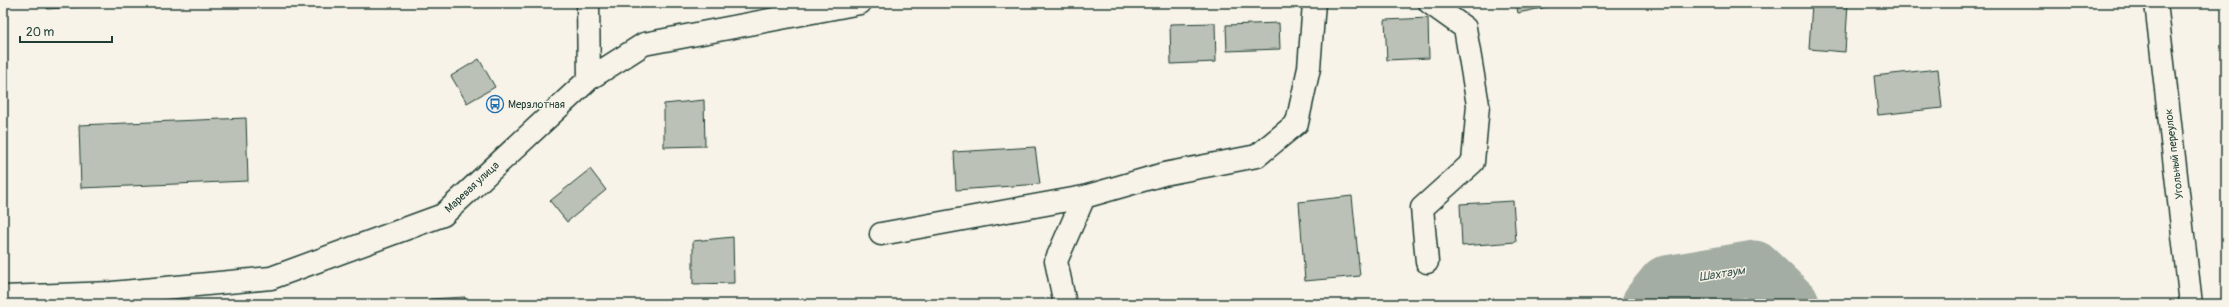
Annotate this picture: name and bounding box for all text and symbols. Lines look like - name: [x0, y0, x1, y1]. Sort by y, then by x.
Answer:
- scale bar: [20, 18, 112, 44]
- text: 20 m: [26, 25, 55, 40]
- bus stop icon: Мерзлотная: [485, 94, 505, 114]
- place label: Мерзлотная: [508, 98, 565, 111]
- street label: Угольный переулок: [2162, 108, 2186, 200]
- street label: Маревая улица: [442, 159, 502, 215]
- water label: Шахтаум: [1698, 263, 1747, 285]

